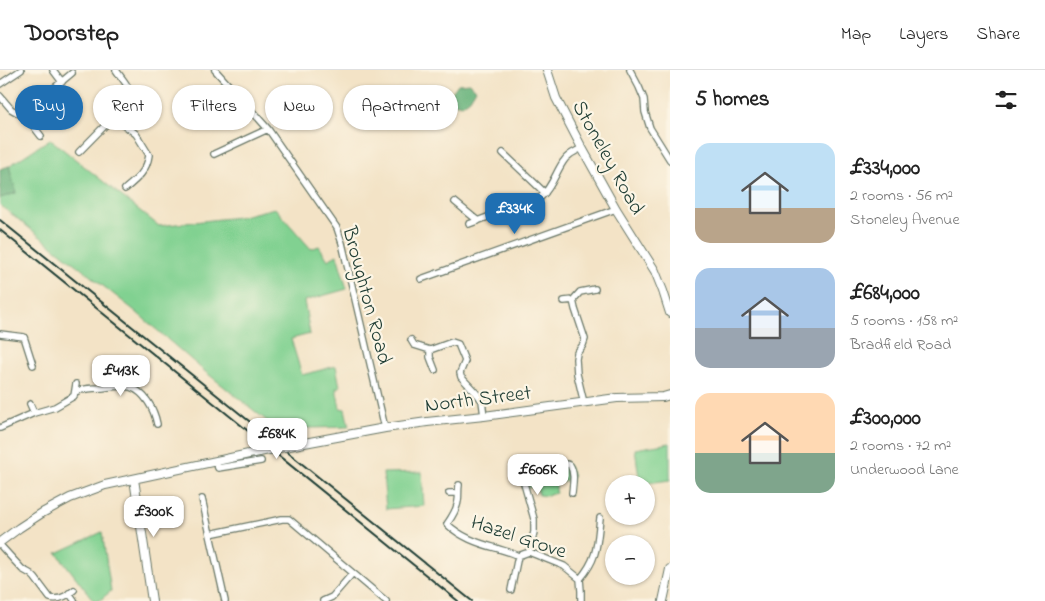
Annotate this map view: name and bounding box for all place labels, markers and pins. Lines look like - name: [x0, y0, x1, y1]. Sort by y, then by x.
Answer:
- pin: £334K: [480, 192, 550, 235]
- pin: £413K: [86, 354, 156, 397]
- pin: £684K: [242, 418, 312, 460]
- pin: £606K: [503, 454, 573, 496]
- pin: £300K: [119, 496, 189, 538]

